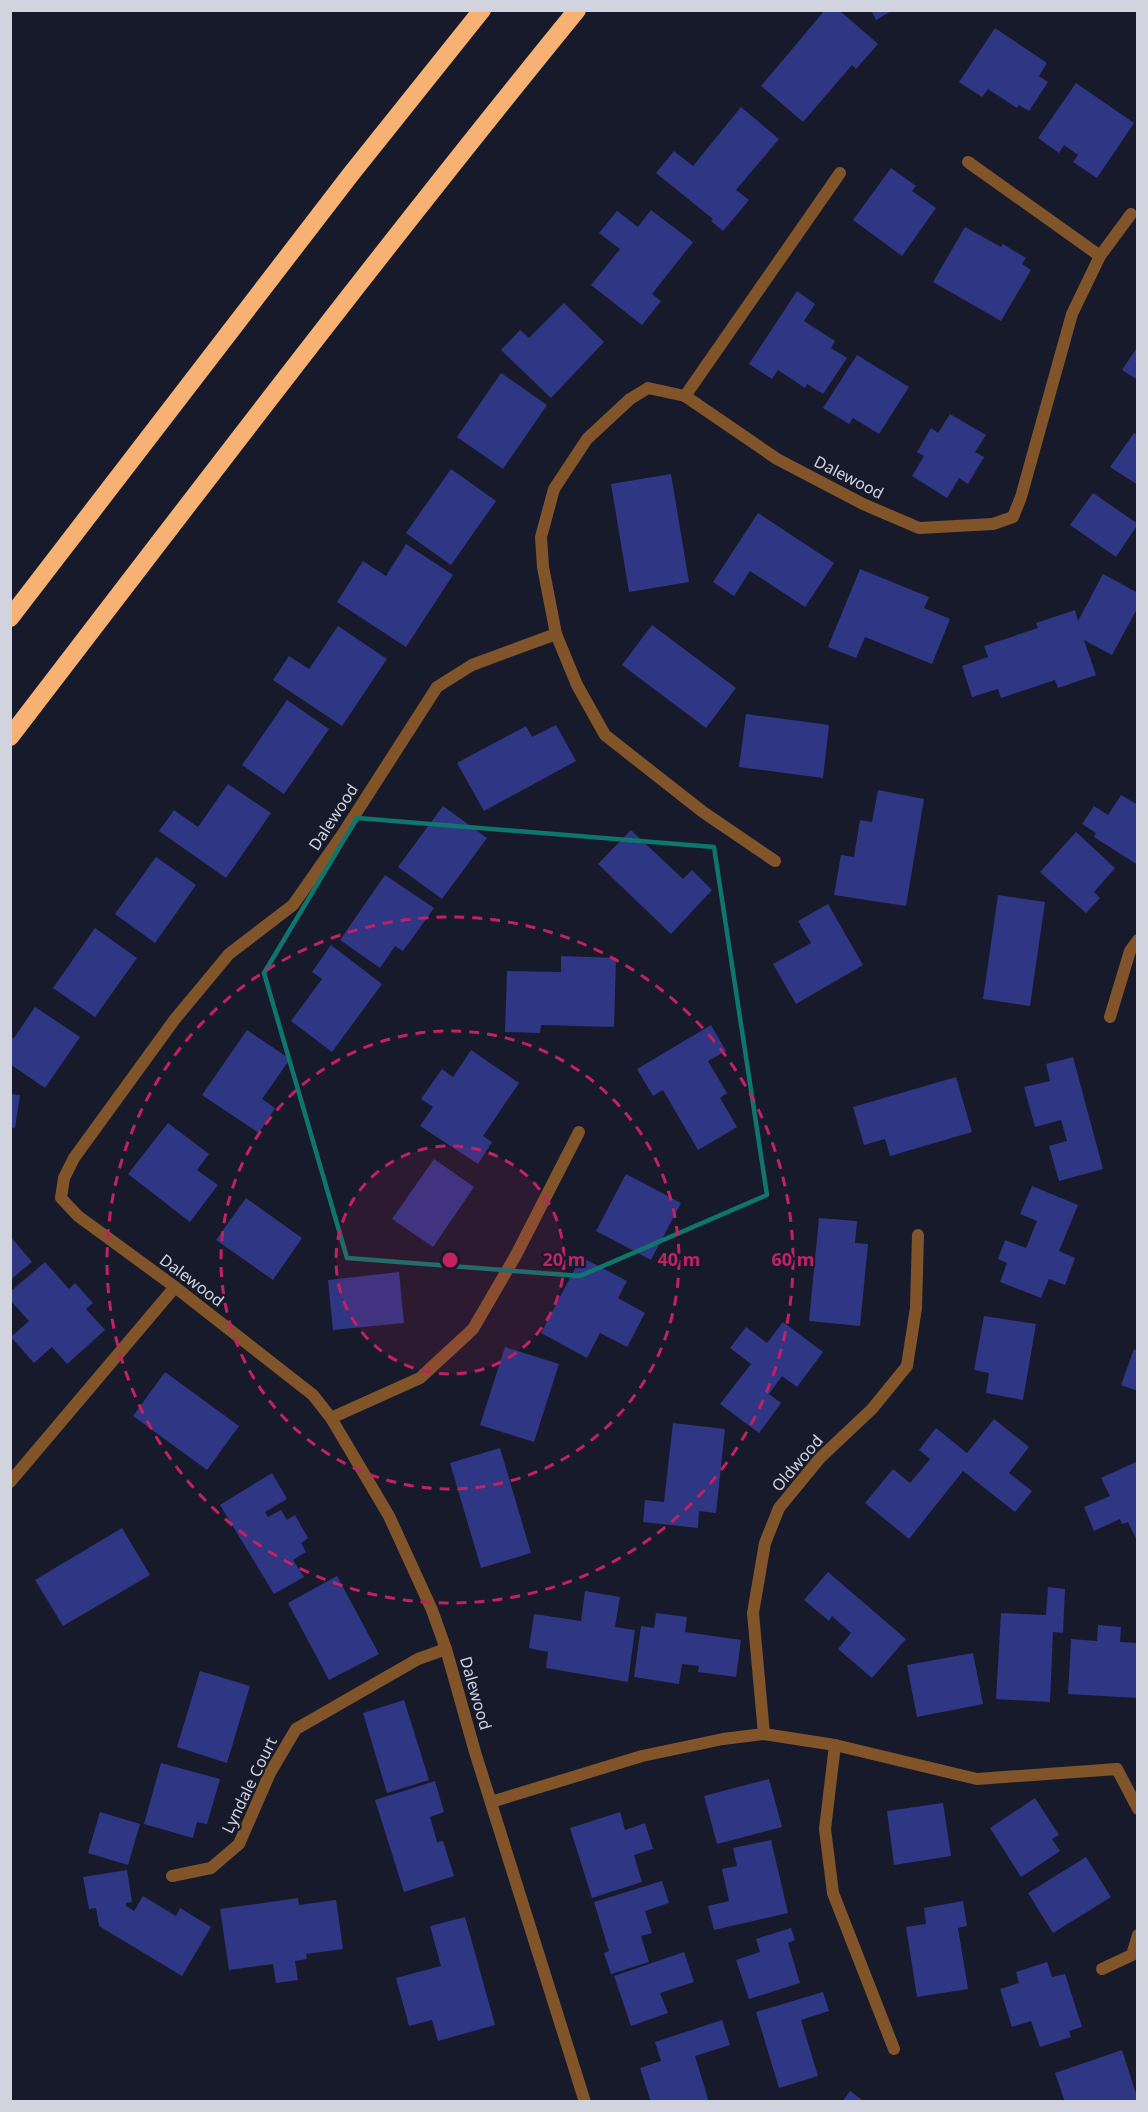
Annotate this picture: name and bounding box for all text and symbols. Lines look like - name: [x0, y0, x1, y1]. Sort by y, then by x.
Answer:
- street label: Dalewood: [810, 450, 888, 504]
- street label: Dalewood: [303, 779, 363, 855]
- text: 20 m: [543, 1247, 585, 1271]
- text: 40 m: [658, 1247, 700, 1271]
- text: 60 m: [772, 1247, 814, 1271]
- street label: Dalewood: [155, 1249, 229, 1311]
- centre of rings: [440, 1250, 460, 1270]
- street label: Oldwood: [766, 1430, 828, 1496]
- street label: Dalewood: [455, 1654, 497, 1732]
- street label: Lyndale Court: [216, 1733, 282, 1837]

